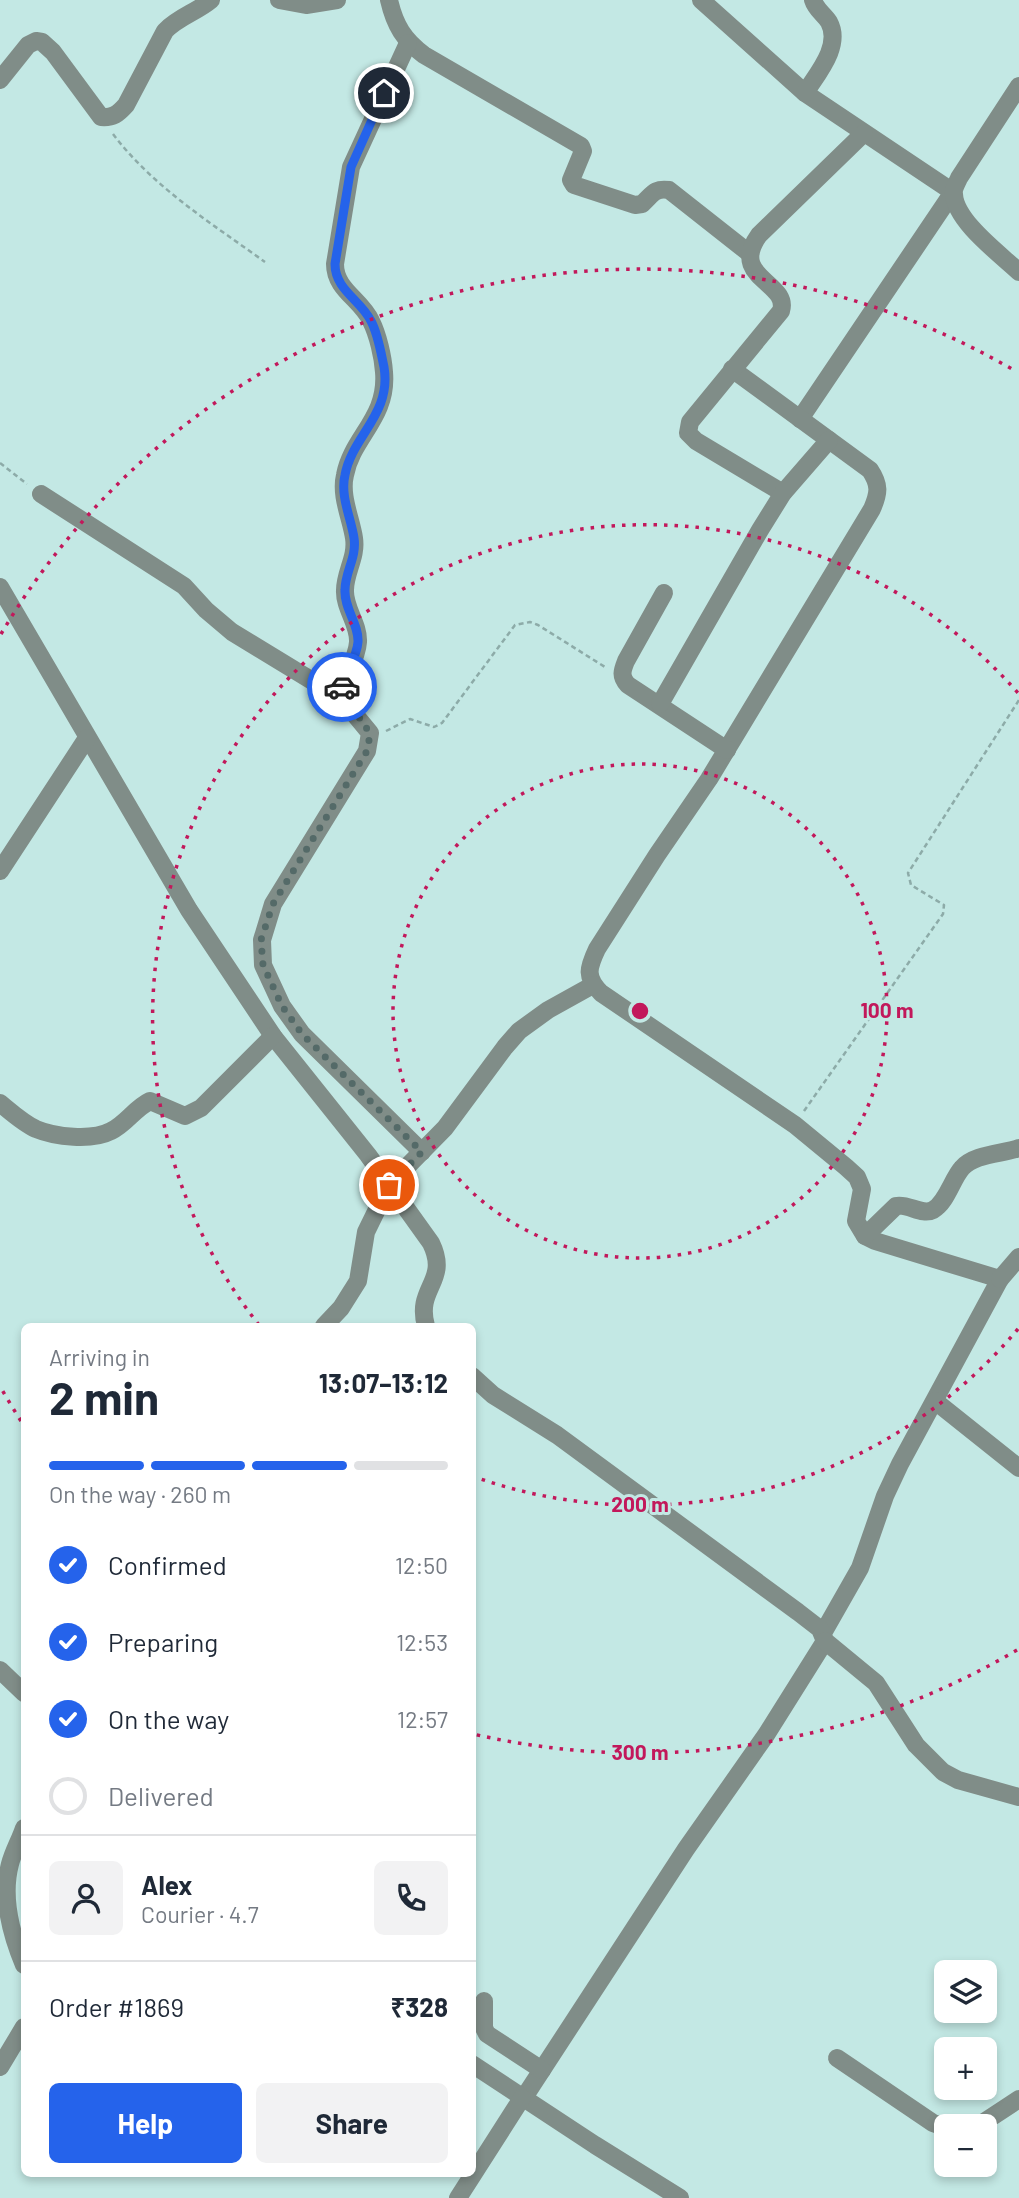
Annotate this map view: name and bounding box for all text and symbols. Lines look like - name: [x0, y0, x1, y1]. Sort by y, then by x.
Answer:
- pin: [354, 63, 414, 123]
- icon: home: [365, 74, 403, 112]
- courier: [307, 652, 377, 722]
- icon: car: [323, 668, 361, 706]
- text: 100 m: [860, 997, 914, 1022]
- centre of rings: [628, 999, 652, 1023]
- pin: [359, 1155, 419, 1215]
- icon: bag: [370, 1166, 408, 1204]
- text: Arriving in: [49, 1343, 150, 1371]
- text: 13:07–13:12: [319, 1367, 448, 1398]
- text: 2 min: [49, 1369, 159, 1424]
- text: On the way · 260 m: [49, 1480, 231, 1508]
- text: 200 m: [611, 1491, 669, 1516]
- icon: check: [49, 1546, 87, 1584]
- text: Confirmed: [108, 1549, 227, 1580]
- text: 12:50: [395, 1551, 448, 1579]
- icon: check: [49, 1623, 87, 1661]
- text: Preparing: [108, 1626, 218, 1657]
- text: 12:53: [396, 1628, 448, 1656]
- icon: check: [49, 1700, 87, 1738]
- text: On the way: [108, 1703, 229, 1734]
- text: 12:57: [397, 1705, 448, 1733]
- text: 300 m: [611, 1739, 669, 1764]
- text: Delivered: [108, 1780, 214, 1811]
- button: person: [49, 1861, 123, 1935]
- button: phone: [374, 1861, 448, 1935]
- text: Alex: [141, 1869, 192, 1900]
- text: Courier · 4.7: [141, 1900, 259, 1928]
- map controls: [934, 1960, 997, 2177]
- button: layers: [934, 1960, 997, 2023]
- text: Order #1869: [49, 1991, 184, 2022]
- text: ₹328: [390, 1991, 448, 2022]
- button: +: [934, 2037, 997, 2100]
- button: Help: [49, 2083, 242, 2163]
- button: Share: [256, 2083, 448, 2163]
- button: −: [934, 2114, 997, 2177]

